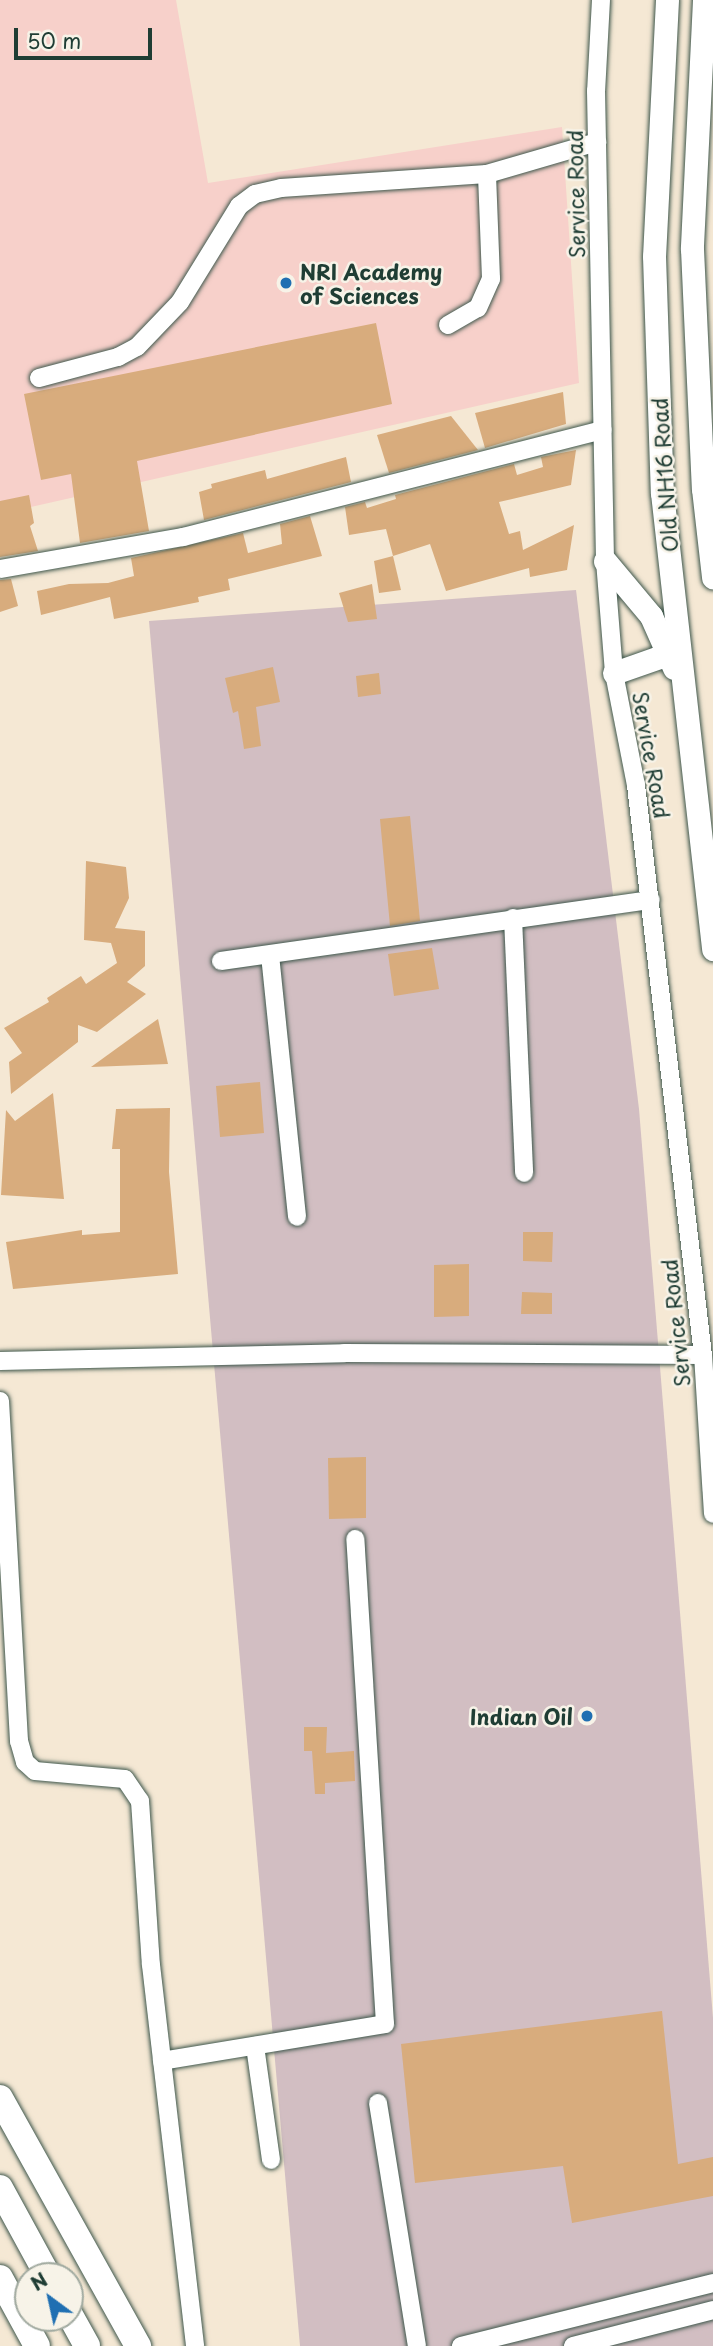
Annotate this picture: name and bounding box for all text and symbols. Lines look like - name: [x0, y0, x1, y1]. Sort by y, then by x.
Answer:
- scale bar: [18, 14, 156, 58]
- text: 50 m: [27, 24, 81, 56]
- street label: Service Road: [561, 130, 589, 258]
- place label: NRI Academy of Sciences: [300, 258, 444, 308]
- marker: NRI Academy of Sciences: [278, 275, 294, 291]
- street label: Old NH16 Road: [646, 395, 682, 555]
- street label: Service Road: [628, 690, 676, 820]
- street label: Service Road: [656, 1258, 694, 1388]
- place label: Indian Oil: [469, 1703, 573, 1729]
- marker: Indian Oil: [579, 1708, 595, 1724]
- north arrow: [14, 2262, 84, 2332]
- text: N: [25, 2265, 53, 2297]

